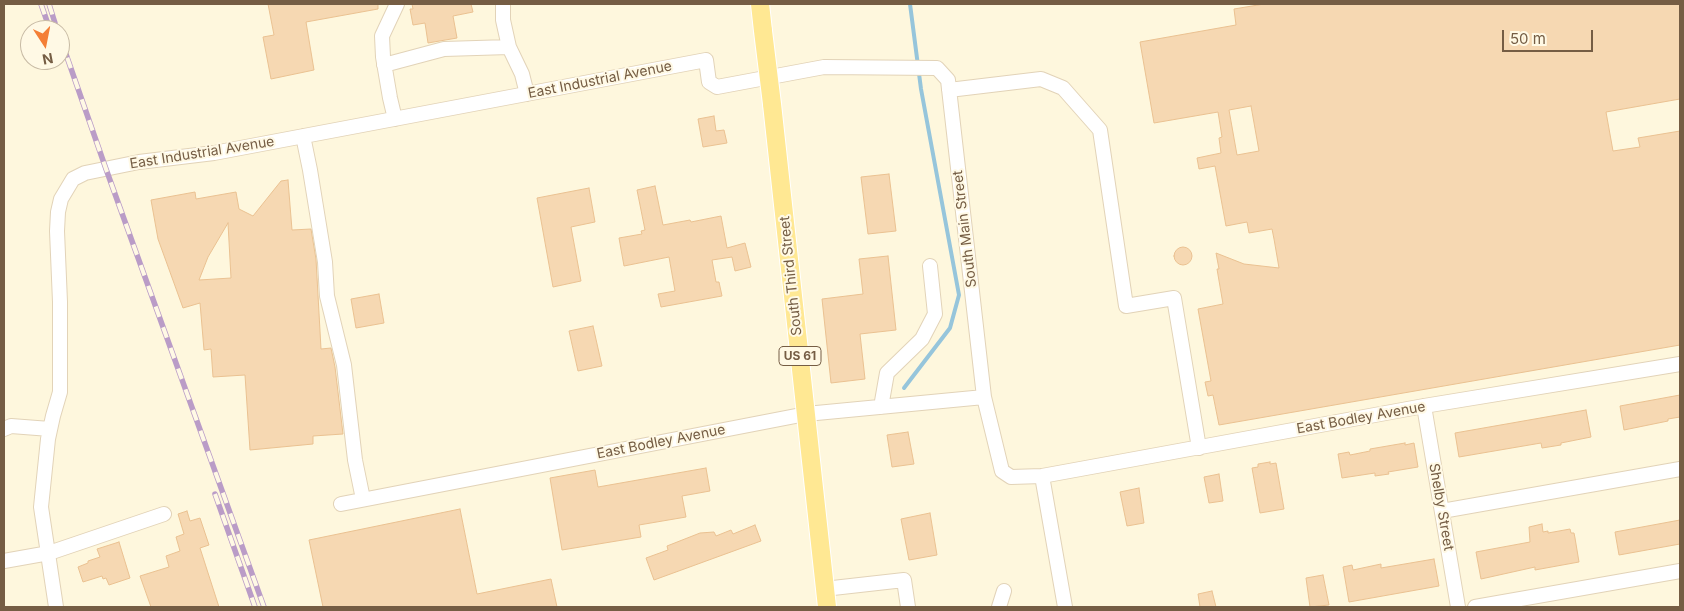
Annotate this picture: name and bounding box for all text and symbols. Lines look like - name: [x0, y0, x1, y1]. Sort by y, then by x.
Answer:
- north arrow: [20, 20, 70, 70]
- scale bar: [1504, 20, 1595, 52]
- text: 50 m: [1510, 29, 1546, 48]
- text: N: [41, 50, 55, 69]
- street label: East Industrial Avenue: [527, 58, 673, 102]
- street label: East Industrial Avenue: [128, 133, 276, 173]
- street label: South Main Street: [949, 169, 981, 289]
- street label: South Third Street: [776, 215, 806, 337]
- road number: US 61: [779, 346, 821, 366]
- street label: East Bodley Avenue: [1295, 398, 1427, 438]
- street label: East Bodley Avenue: [595, 421, 727, 463]
- street label: Shelby Street: [1425, 462, 1457, 552]

